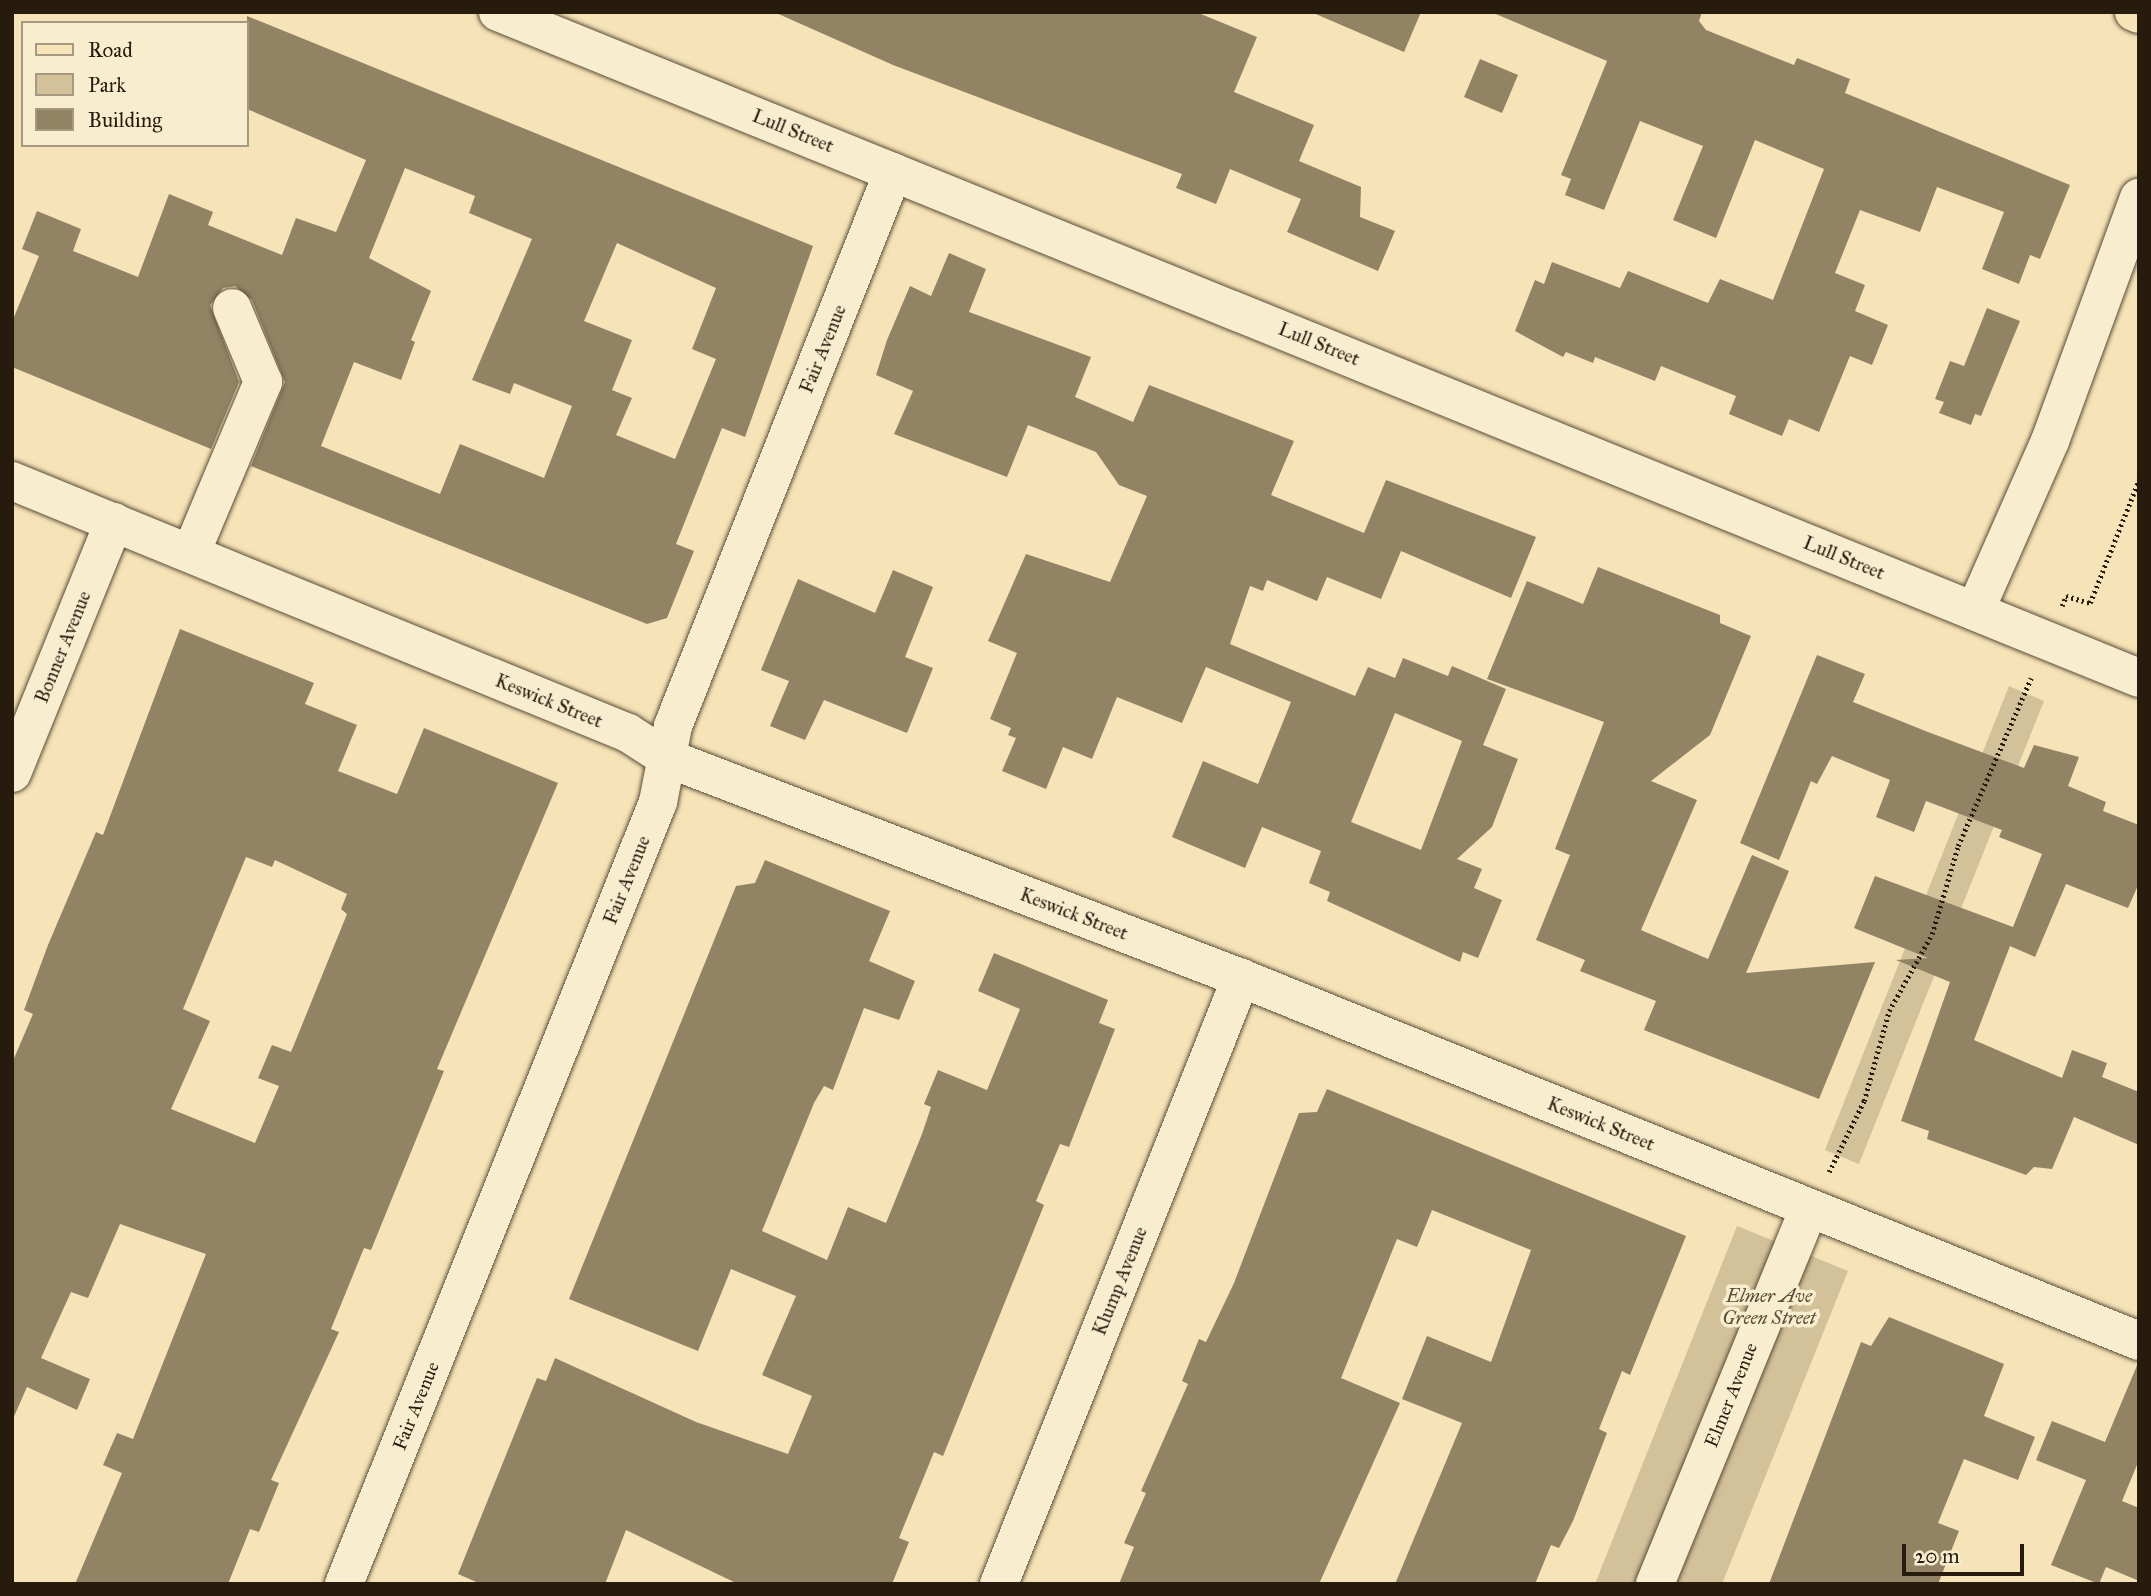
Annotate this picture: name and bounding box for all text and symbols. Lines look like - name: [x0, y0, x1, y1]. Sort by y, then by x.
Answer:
- legend: [21, 21, 248, 147]
- text: Road: [88, 37, 133, 63]
- text: Park: [88, 72, 126, 98]
- street label: Lull Street: [749, 104, 837, 158]
- text: Building: [88, 107, 162, 133]
- street label: Fair Avenue: [795, 301, 851, 397]
- street label: Lull Street: [1275, 317, 1363, 371]
- street label: Lull Street: [1800, 531, 1888, 585]
- street label: Bonner Avenue: [30, 588, 96, 706]
- street label: Keswick Street: [492, 669, 606, 733]
- street label: Fair Avenue: [599, 832, 655, 928]
- street label: Keswick Street: [1017, 883, 1131, 945]
- street label: Keswick Street: [1544, 1092, 1658, 1156]
- street label: Klump Avenue: [1088, 1223, 1152, 1339]
- park label: Elmer Ave Green Street: [1722, 1285, 1816, 1329]
- street label: Elmer Avenue: [1700, 1339, 1762, 1451]
- street label: Fair Avenue: [388, 1358, 444, 1454]
- scale bar: [1906, 1530, 2028, 1574]
- text: 20 m: [1915, 1543, 1960, 1569]

